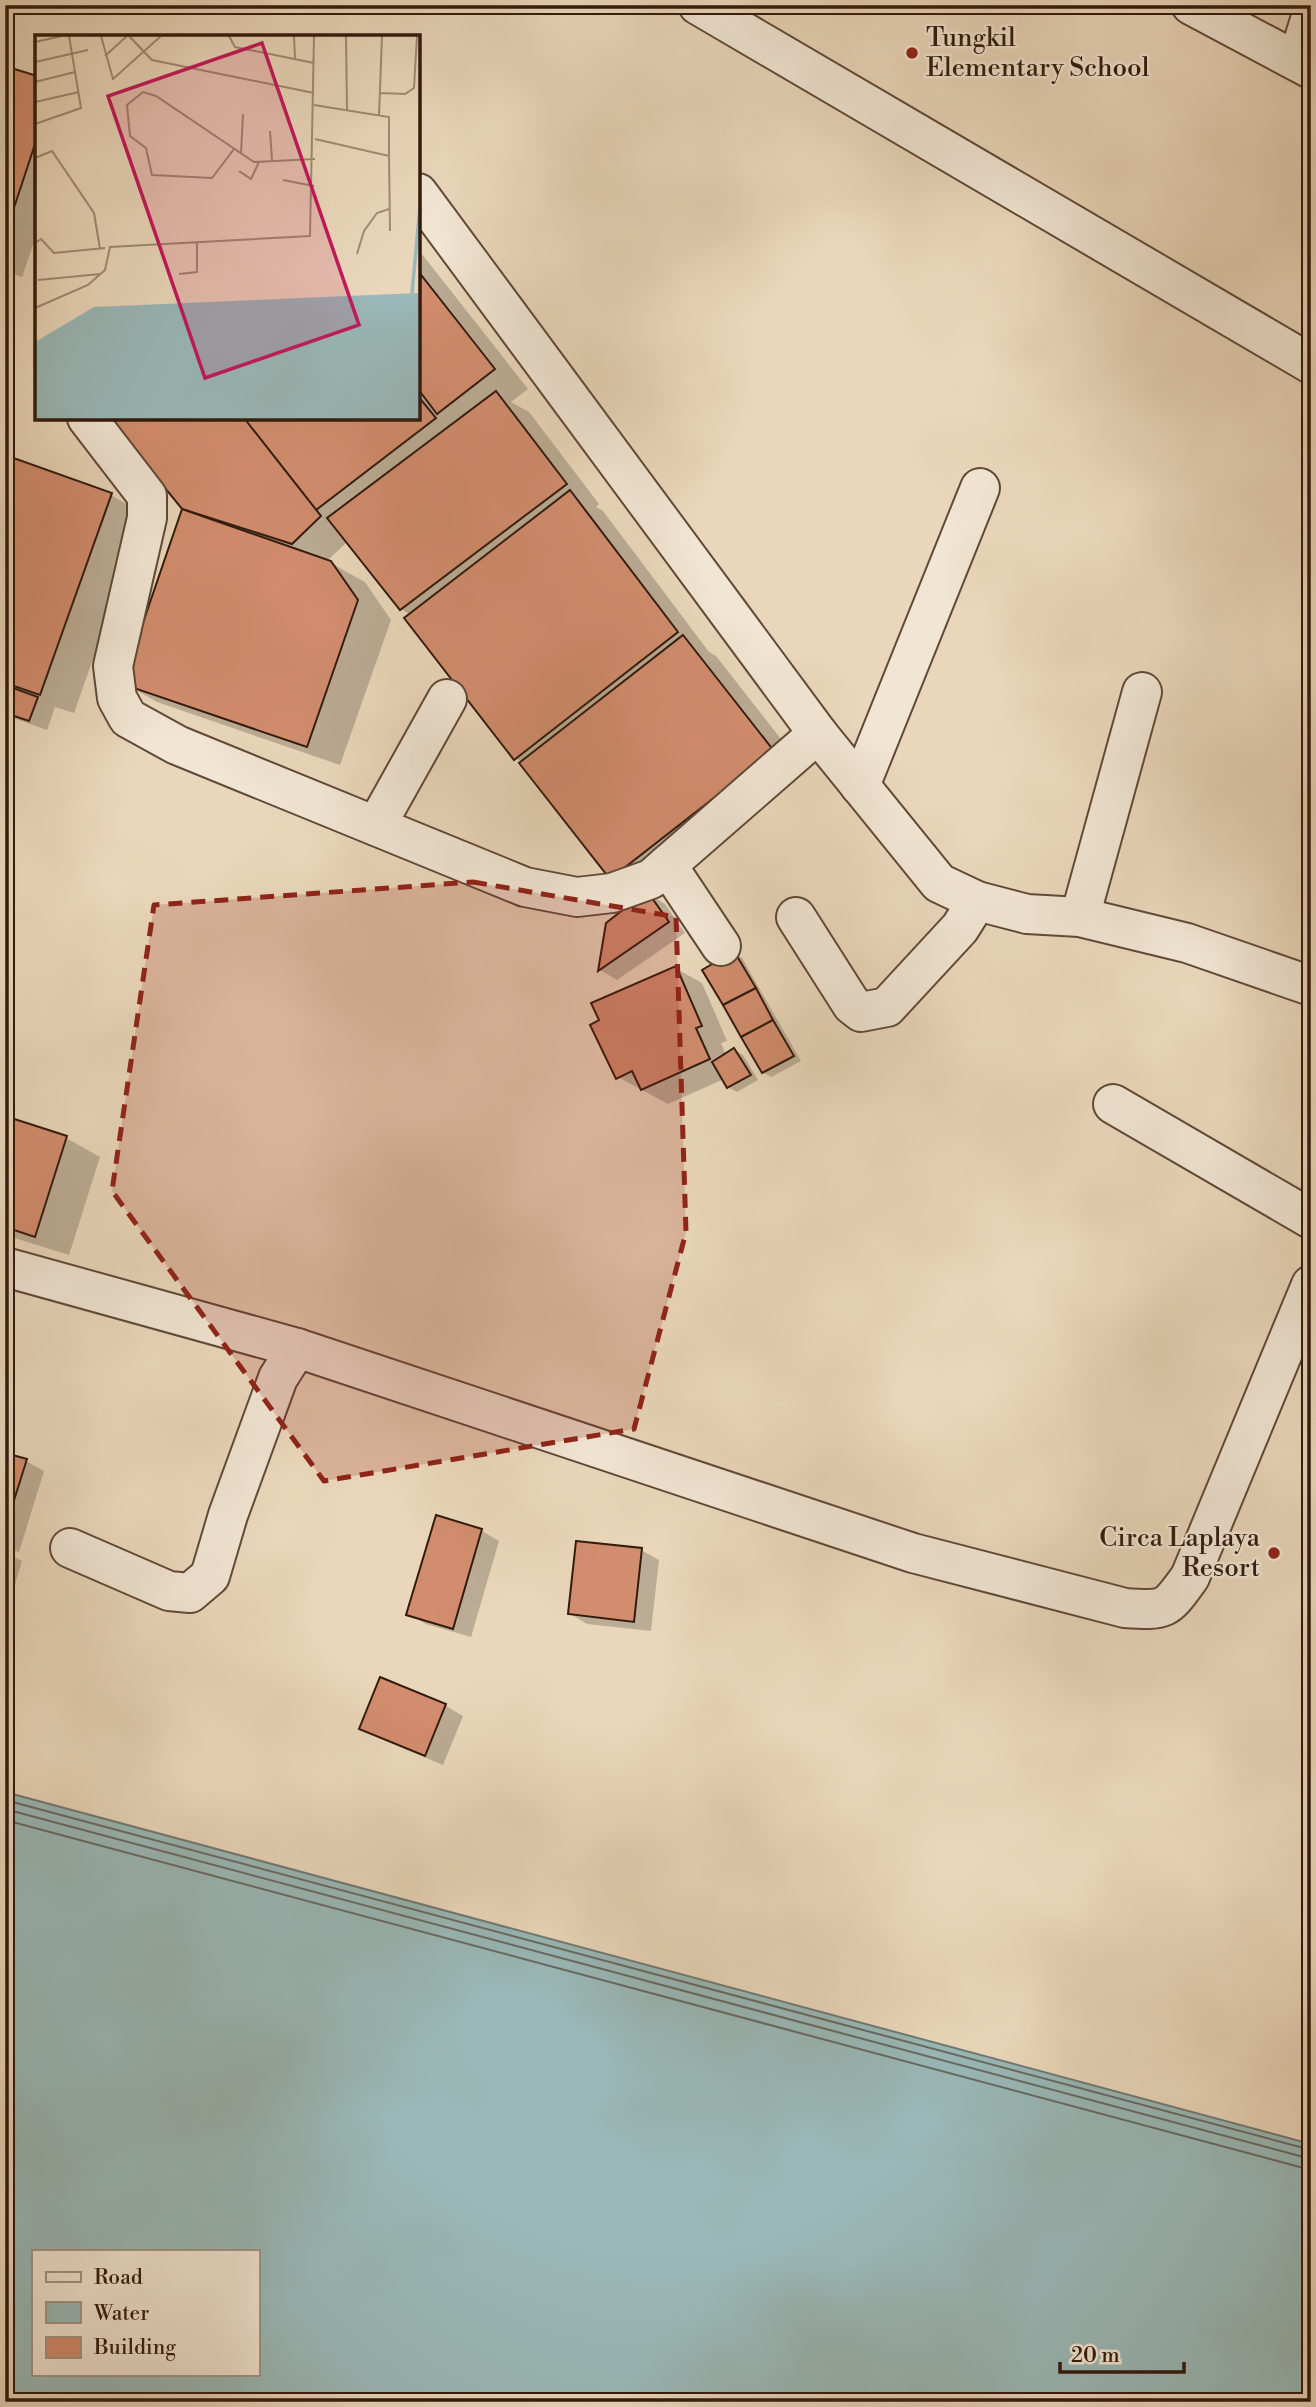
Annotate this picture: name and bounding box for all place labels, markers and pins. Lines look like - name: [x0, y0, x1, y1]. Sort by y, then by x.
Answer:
- place label: Tungkil Elementary School: [926, 22, 1150, 84]
- marker: Tungkil Elementary School: [904, 45, 920, 61]
- place label: Circa Laplaya Resort: [1099, 1522, 1261, 1584]
- marker: Circa Laplaya Resort: [1266, 1545, 1282, 1561]

